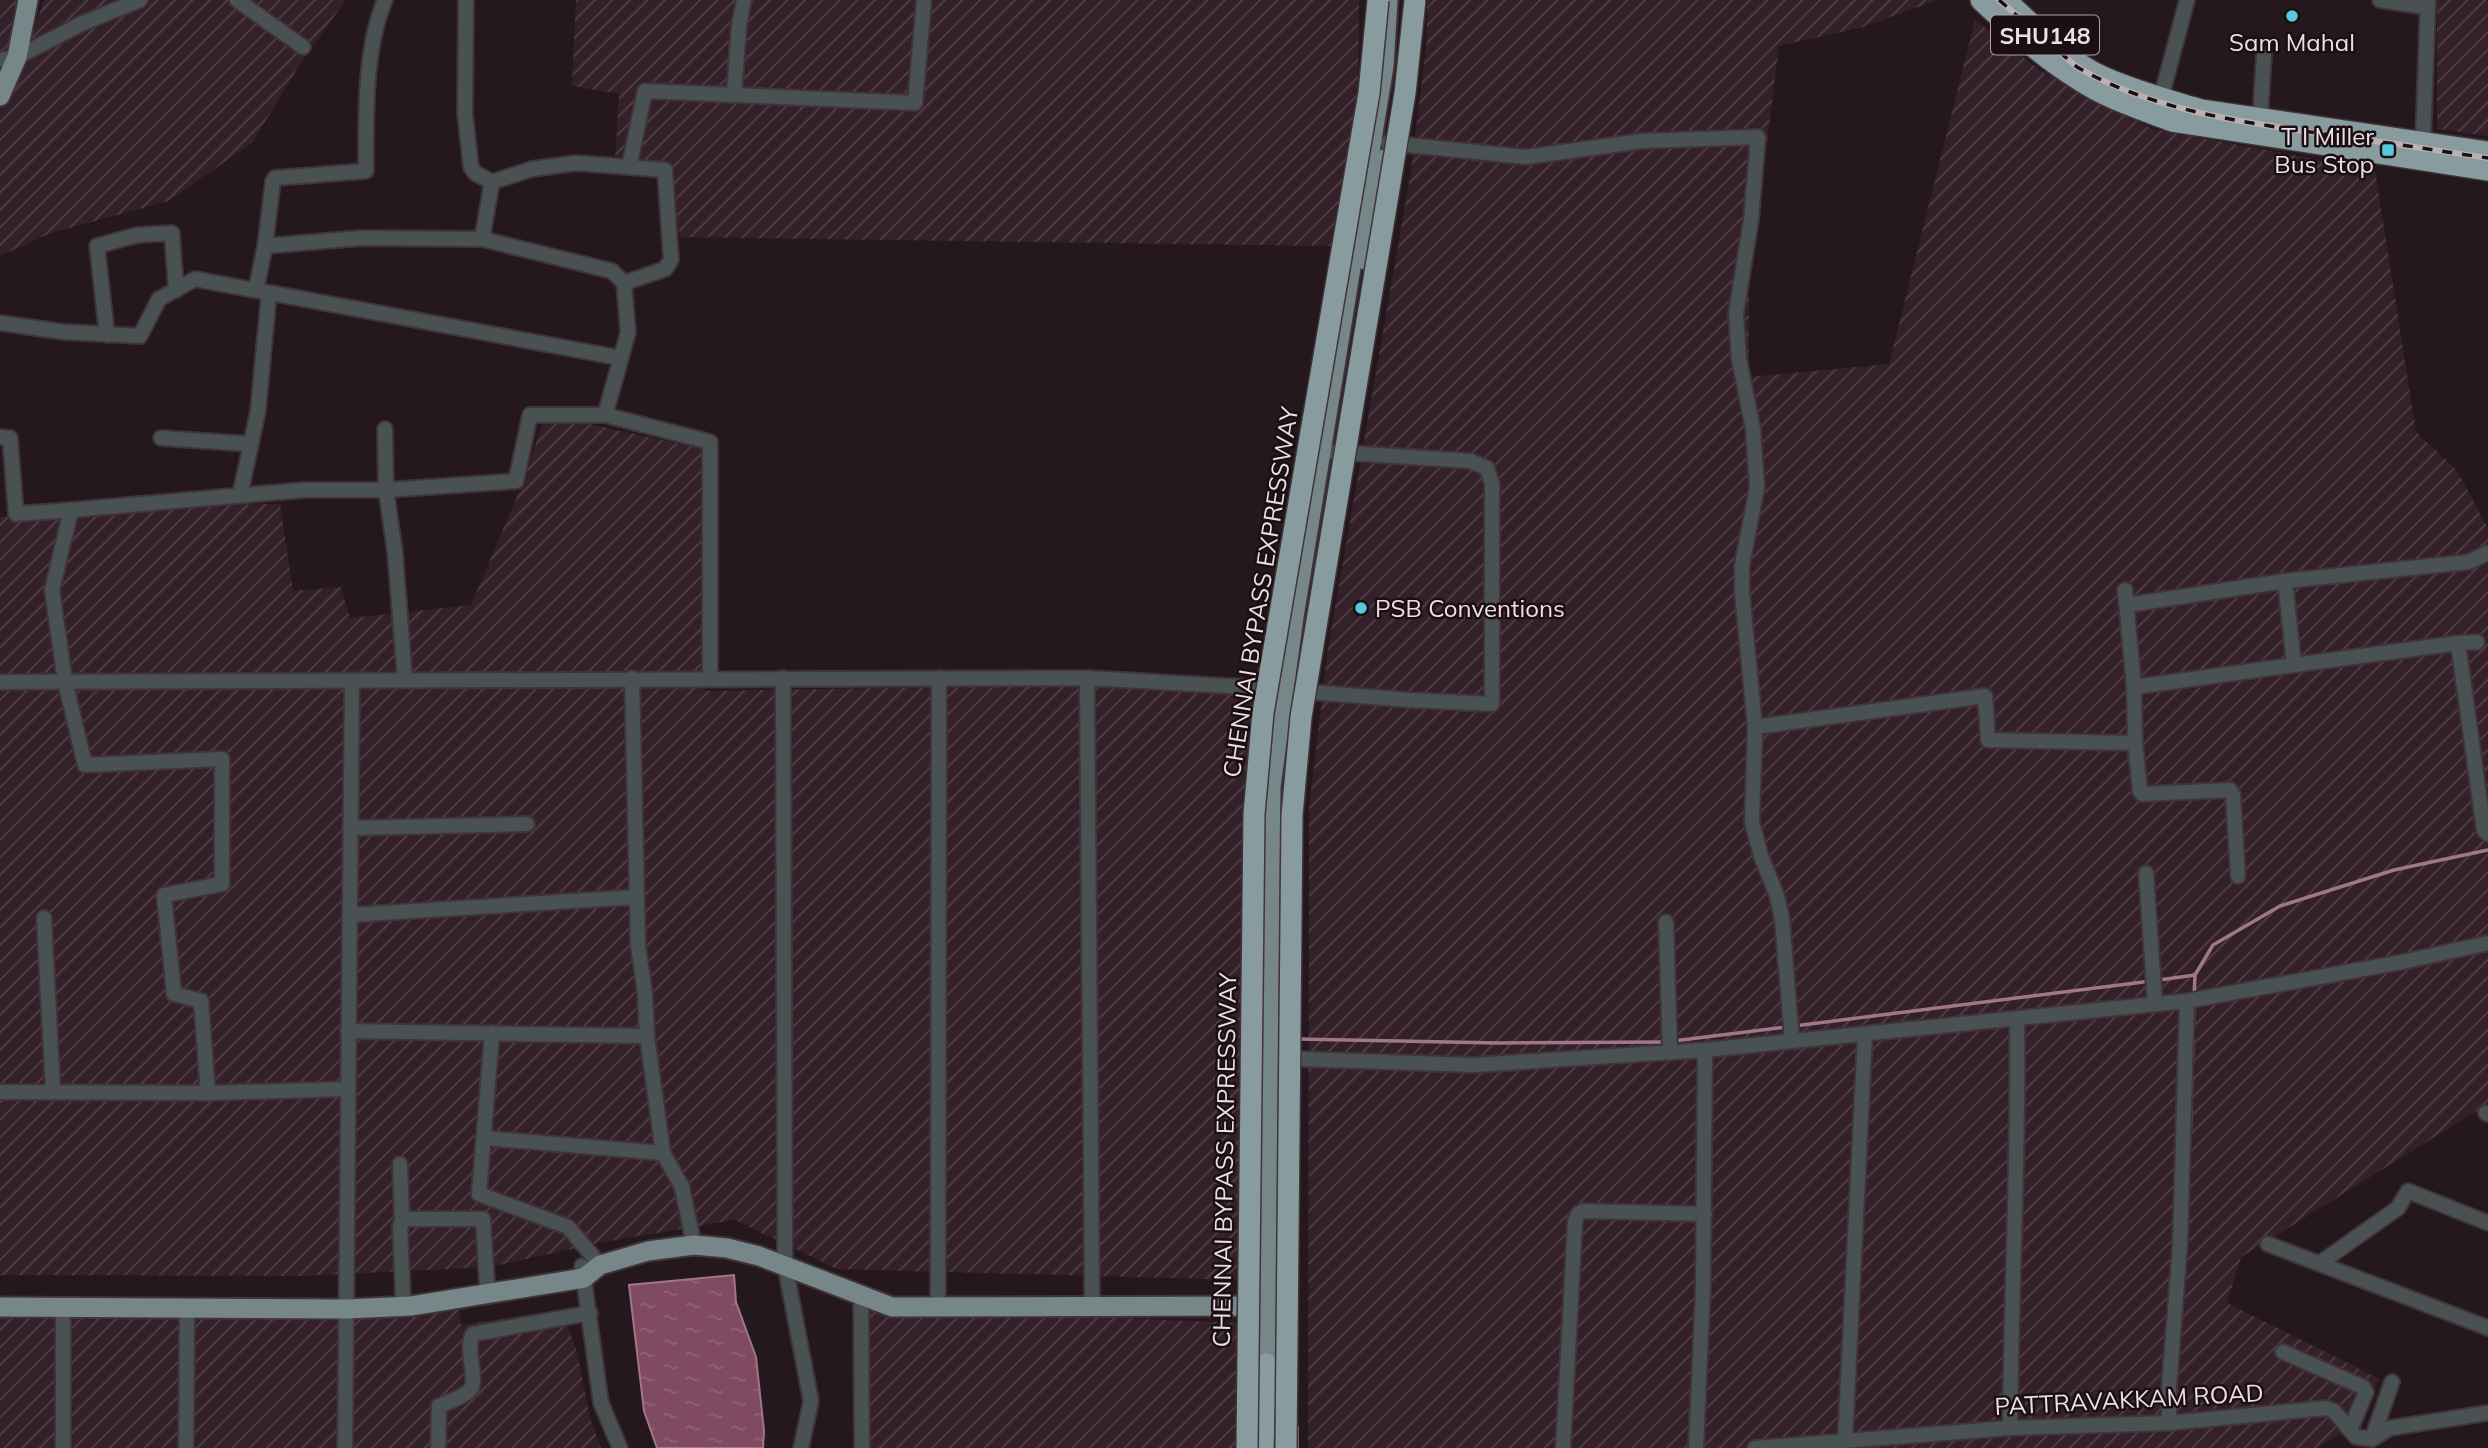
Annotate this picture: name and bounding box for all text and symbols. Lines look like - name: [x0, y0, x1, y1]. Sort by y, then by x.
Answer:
- marker: Sam Mahal: [2284, 8, 2300, 24]
- road number: SHU148: [1991, 16, 2099, 54]
- place label: Sam Mahal: [2229, 27, 2355, 57]
- place label: T I Miller Bus Stop: [2274, 121, 2374, 179]
- marker: T I Miller Bus Stop: [2380, 142, 2396, 158]
- street label: CHENNAI BYPASS EXPRESSWAY: [1216, 404, 1304, 779]
- place label: PSB Conventions: [1375, 593, 1565, 623]
- marker: PSB Conventions: [1353, 600, 1369, 616]
- street label: CHENNAI BYPASS EXPRESSWAY: [1206, 972, 1242, 1348]
- street label: PATTRAVAKKAM ROAD: [1994, 1377, 2264, 1421]

